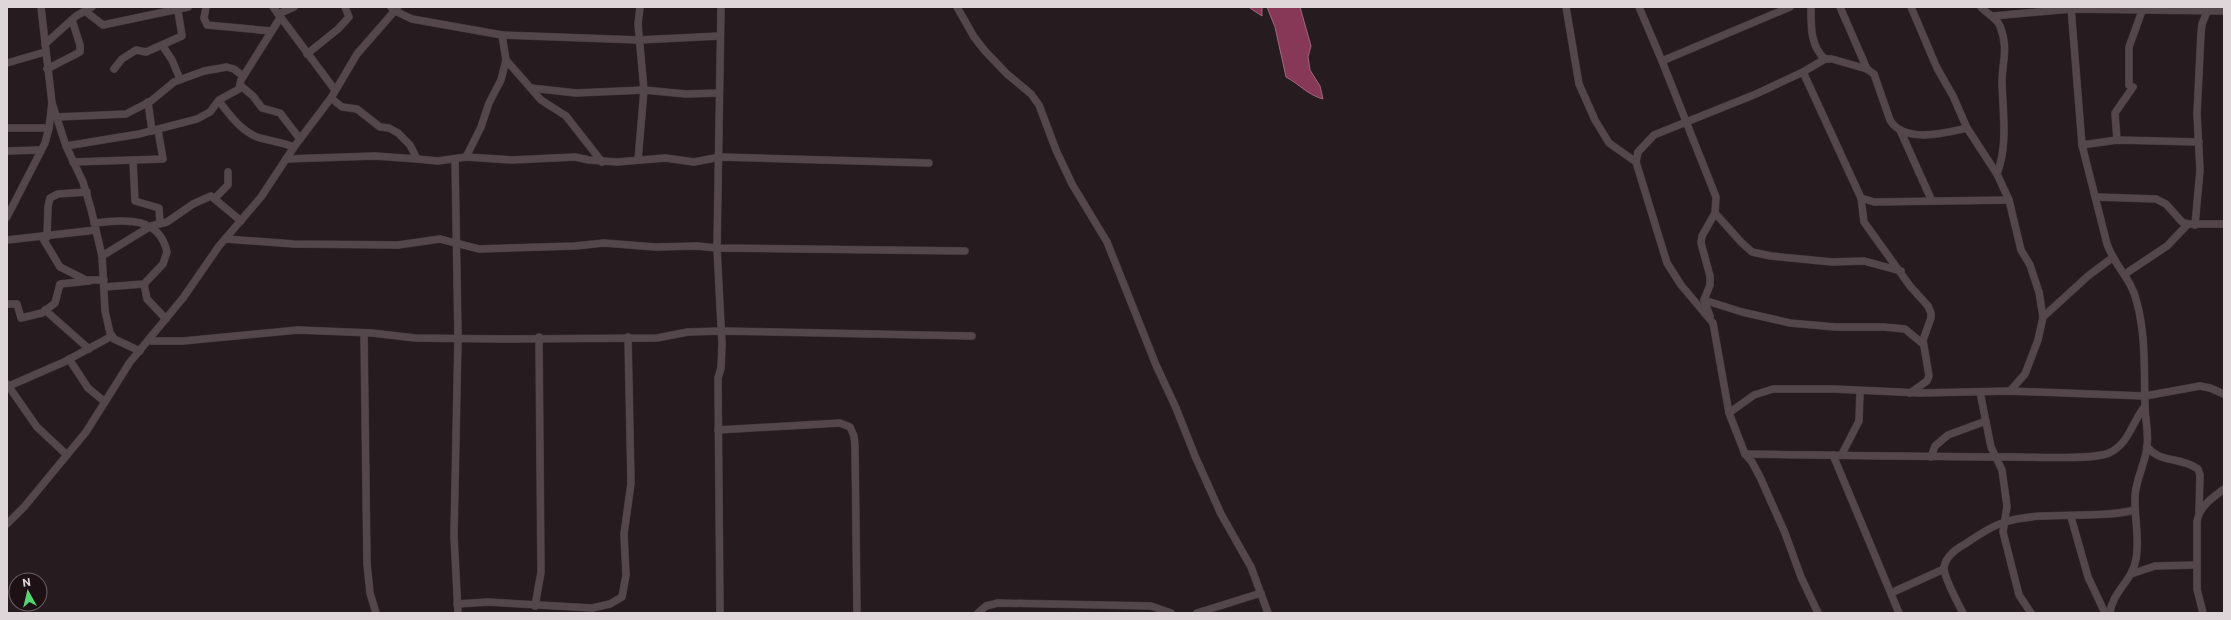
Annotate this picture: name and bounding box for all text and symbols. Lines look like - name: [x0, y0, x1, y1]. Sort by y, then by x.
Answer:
- north arrow: [8, 572, 48, 612]
- text: N: [22, 575, 32, 589]

